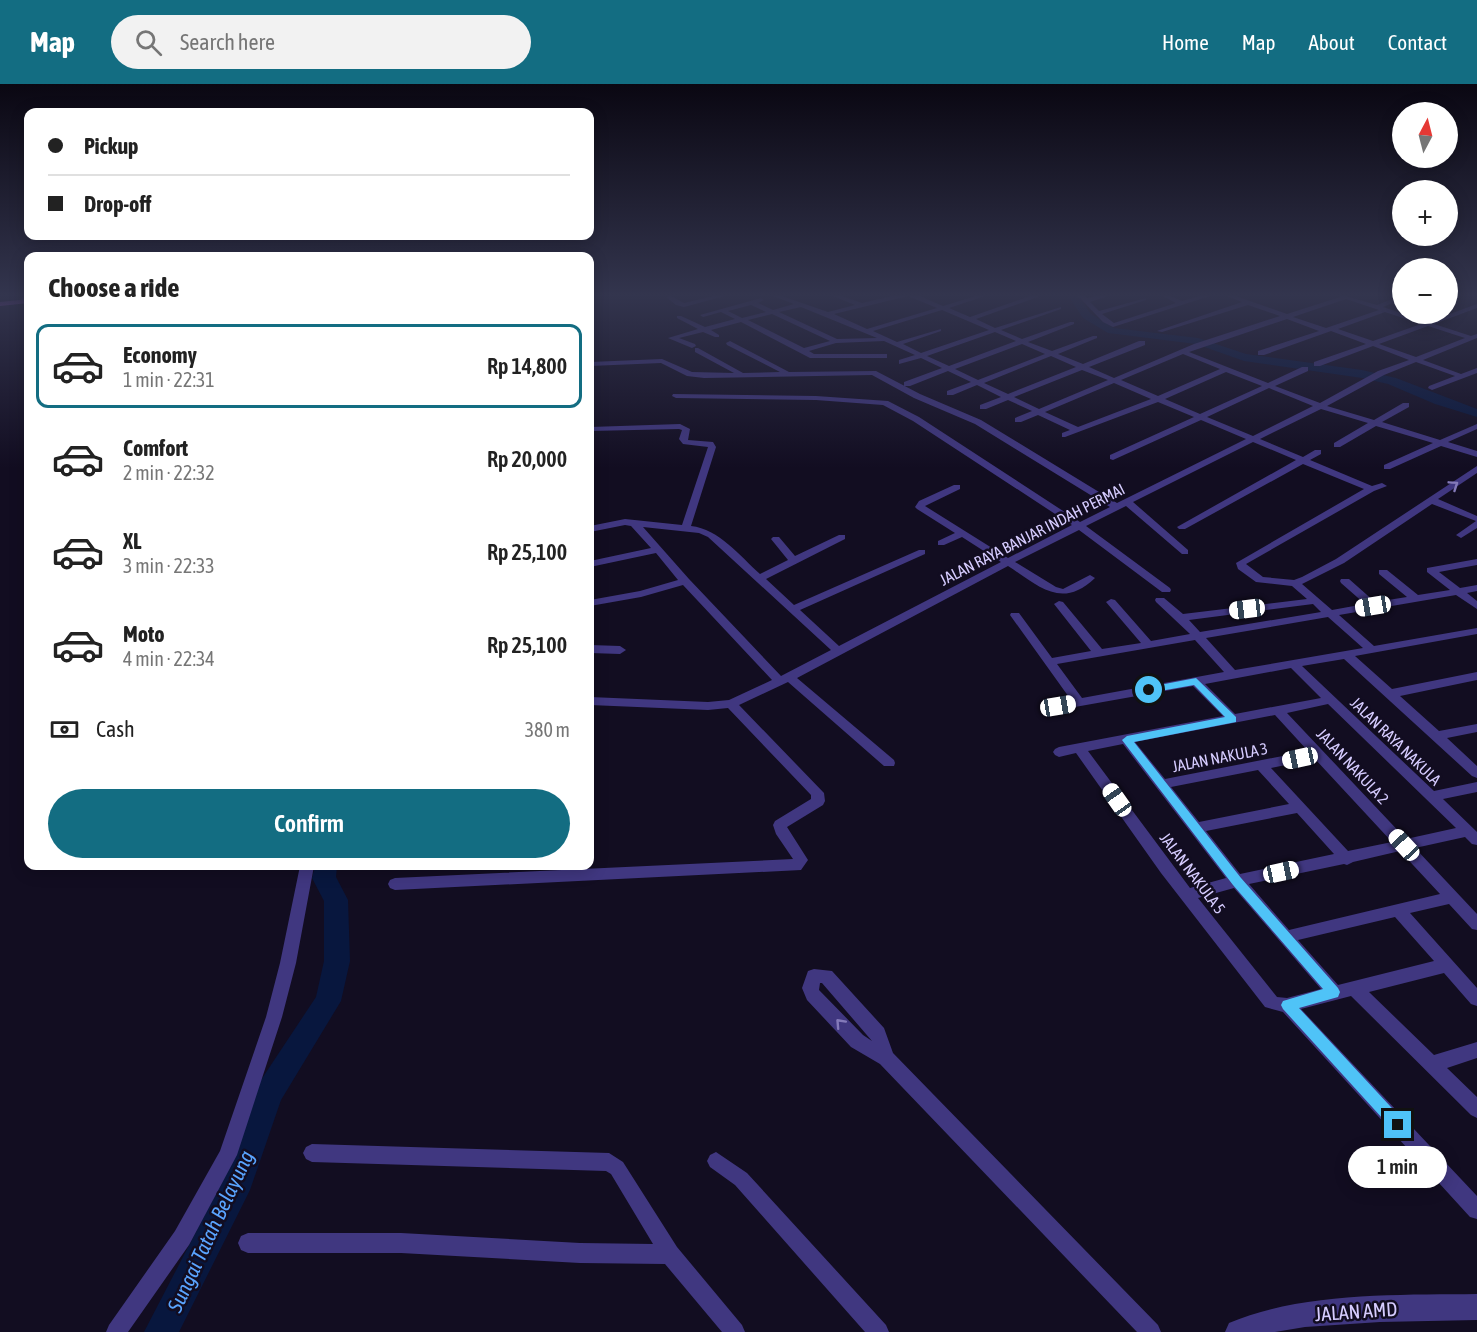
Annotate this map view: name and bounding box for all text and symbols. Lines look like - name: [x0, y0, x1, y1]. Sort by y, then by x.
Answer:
- search box: [111, 15, 531, 69]
- text: Map: [30, 26, 75, 58]
- icon: search: [132, 26, 165, 59]
- text: Search here: [180, 29, 275, 55]
- text: Home: [1162, 30, 1209, 54]
- text: Map: [1242, 30, 1276, 54]
- text: About: [1309, 30, 1355, 54]
- text: Contact: [1388, 30, 1447, 54]
- north arrow: [1392, 102, 1458, 168]
- map controls: [1392, 102, 1458, 324]
- text: Pickup: [84, 133, 139, 159]
- button: +: [1392, 180, 1458, 246]
- text: Drop-off: [84, 191, 151, 217]
- button: −: [1392, 258, 1458, 324]
- text: Choose a ride: [48, 272, 180, 303]
- icon: car: [51, 339, 105, 393]
- text: Economy: [123, 342, 197, 368]
- text: Rp 14,800: [487, 353, 567, 379]
- text: 1 min · 22:31: [123, 368, 215, 391]
- icon: car: [51, 432, 105, 486]
- text: Comfort: [123, 435, 188, 461]
- text: Rp 20,000: [487, 446, 567, 472]
- text: 2 min · 22:32: [123, 461, 215, 484]
- street label: JALAN RAYA BANJAR INDAH PERMAI: [937, 479, 1127, 589]
- one-way arrow: [1448, 480, 1458, 492]
- icon: car: [51, 525, 105, 579]
- text: XL: [123, 528, 141, 554]
- text: Rp 25,100: [487, 539, 567, 565]
- text: 3 min · 22:33: [123, 554, 215, 577]
- car: [1354, 594, 1392, 618]
- car: [1228, 598, 1266, 620]
- icon: car: [51, 618, 105, 672]
- text: Moto: [123, 621, 165, 647]
- text: Rp 25,100: [487, 632, 567, 658]
- text: 4 min · 22:34: [123, 647, 215, 670]
- route start: [1135, 676, 1162, 703]
- street label: JALAN RAYA NAKULA: [1347, 693, 1445, 789]
- car: [1039, 694, 1077, 718]
- icon: cash: [48, 713, 81, 746]
- text: Cash: [96, 716, 135, 742]
- text: 380 m: [525, 718, 570, 741]
- street label: JALAN NAKULA 2: [1313, 724, 1393, 808]
- street label: JALAN NAKULA 3: [1171, 739, 1269, 775]
- car: [1281, 745, 1319, 771]
- car: [1099, 780, 1135, 820]
- button: Confirm: [48, 789, 570, 858]
- car: [1385, 826, 1423, 864]
- street label: JALAN NAKULA 5: [1157, 829, 1229, 917]
- car: [1262, 859, 1300, 885]
- one-way arrow: [836, 1020, 847, 1030]
- route end: [1384, 1111, 1411, 1138]
- water label: Sungai Tatah Belayung: [162, 1146, 258, 1317]
- callout: 1 min: [1348, 1146, 1448, 1188]
- text: 1 min: [1377, 1155, 1418, 1178]
- street label: JALAN AMD: [1314, 1297, 1398, 1325]

